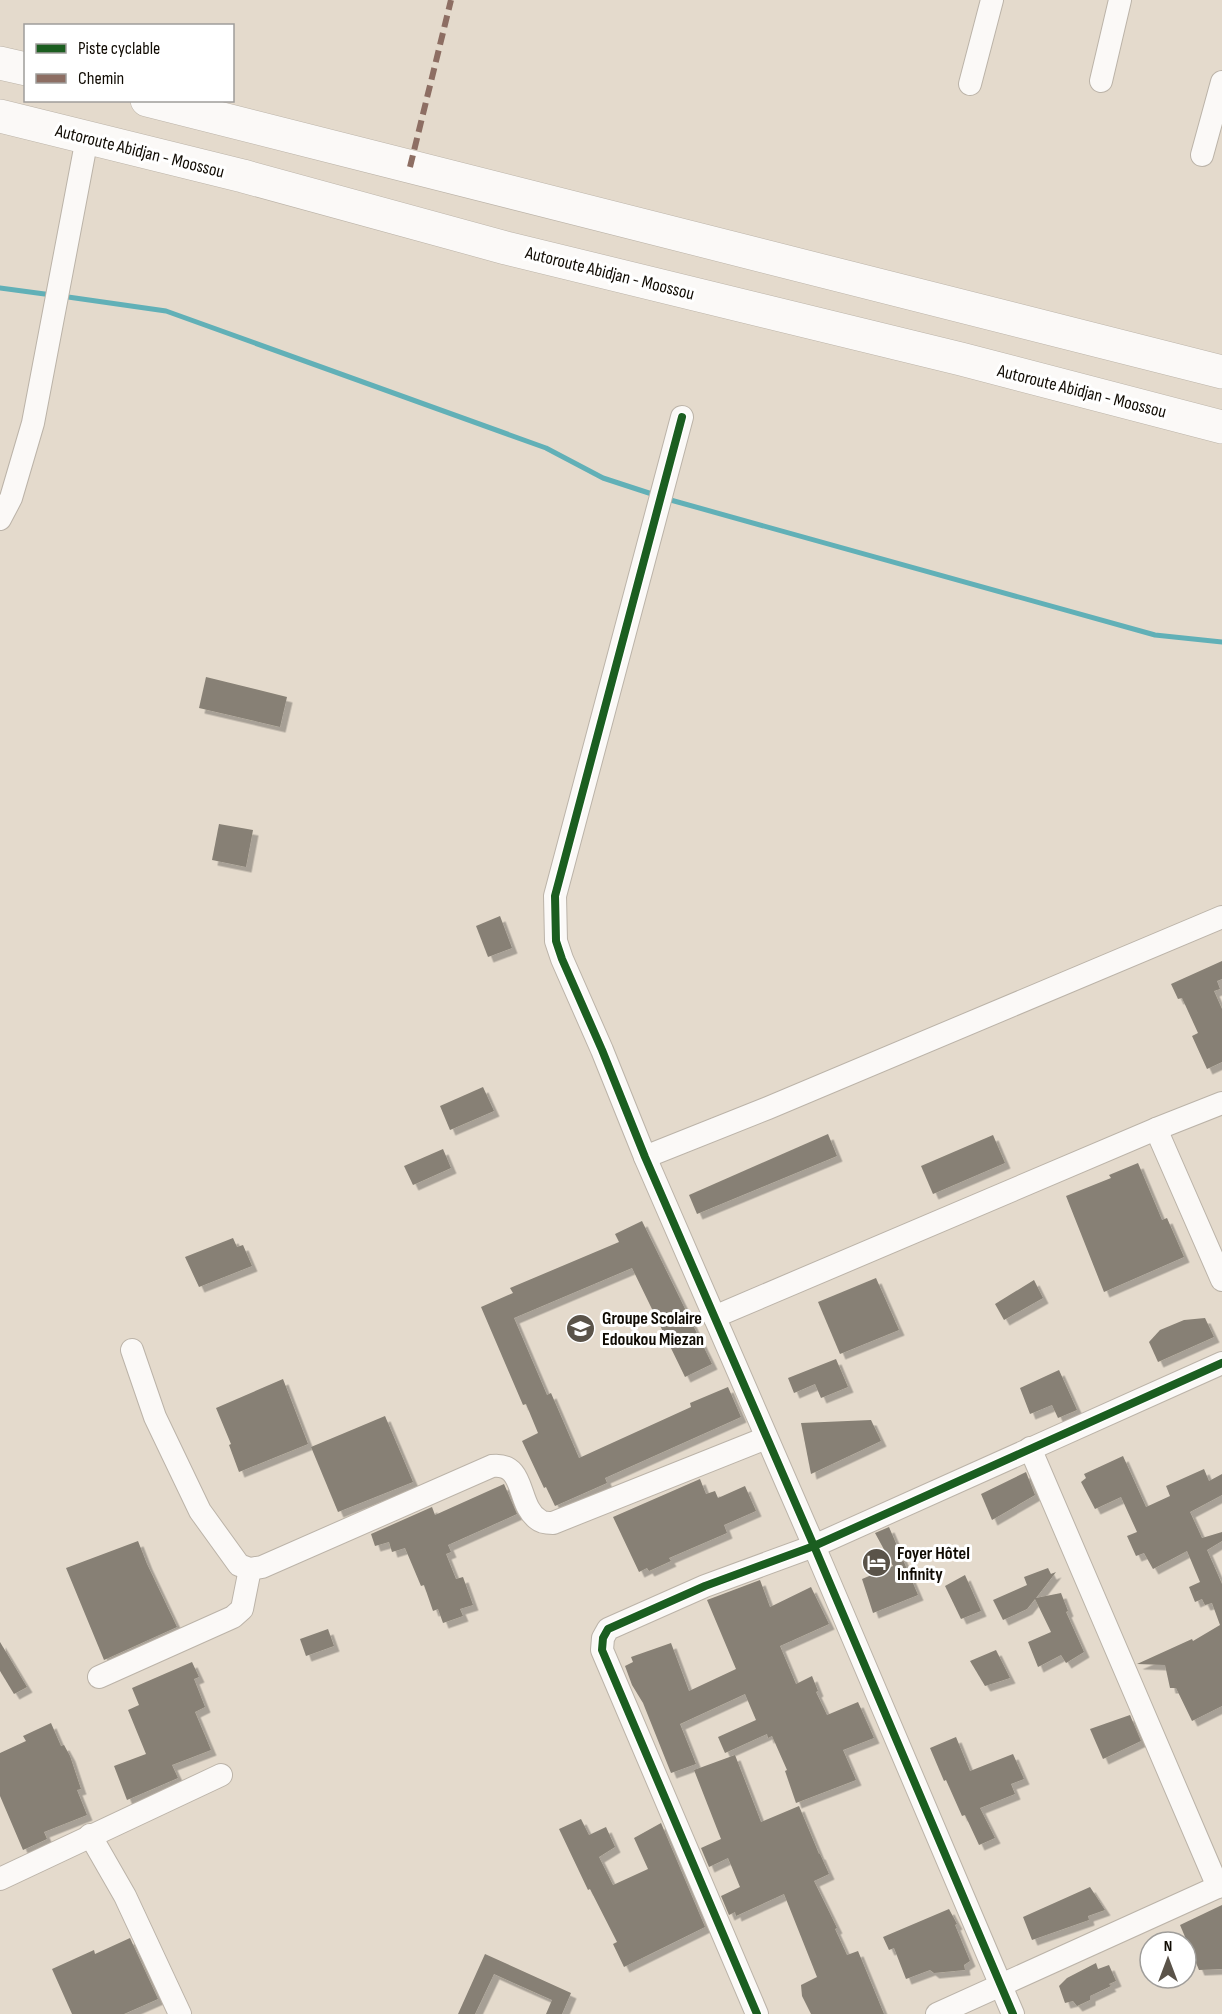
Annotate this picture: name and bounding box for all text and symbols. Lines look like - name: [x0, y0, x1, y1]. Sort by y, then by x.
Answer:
- legend: [24, 24, 234, 102]
- text: Piste cyclable: [78, 38, 160, 59]
- text: Chemin: [78, 68, 124, 89]
- street label: Autoroute Abidjan - Moossou: [52, 120, 226, 183]
- street label: Autoroute Abidjan - Moossou: [522, 242, 696, 305]
- street label: Autoroute Abidjan - Moossou: [994, 360, 1168, 423]
- place label: Groupe Scolaire Edoukou Miezan: [602, 1308, 704, 1350]
- school or university icon: Groupe Scolaire Edoukou Miezan: [565, 1312, 597, 1344]
- place label: Foyer Hôtel Infinity: [897, 1543, 970, 1585]
- hotel icon: Foyer Hôtel Infinity: [860, 1547, 892, 1579]
- north arrow: [1138, 1930, 1198, 1990]
- text: N: [1164, 1937, 1172, 1956]

